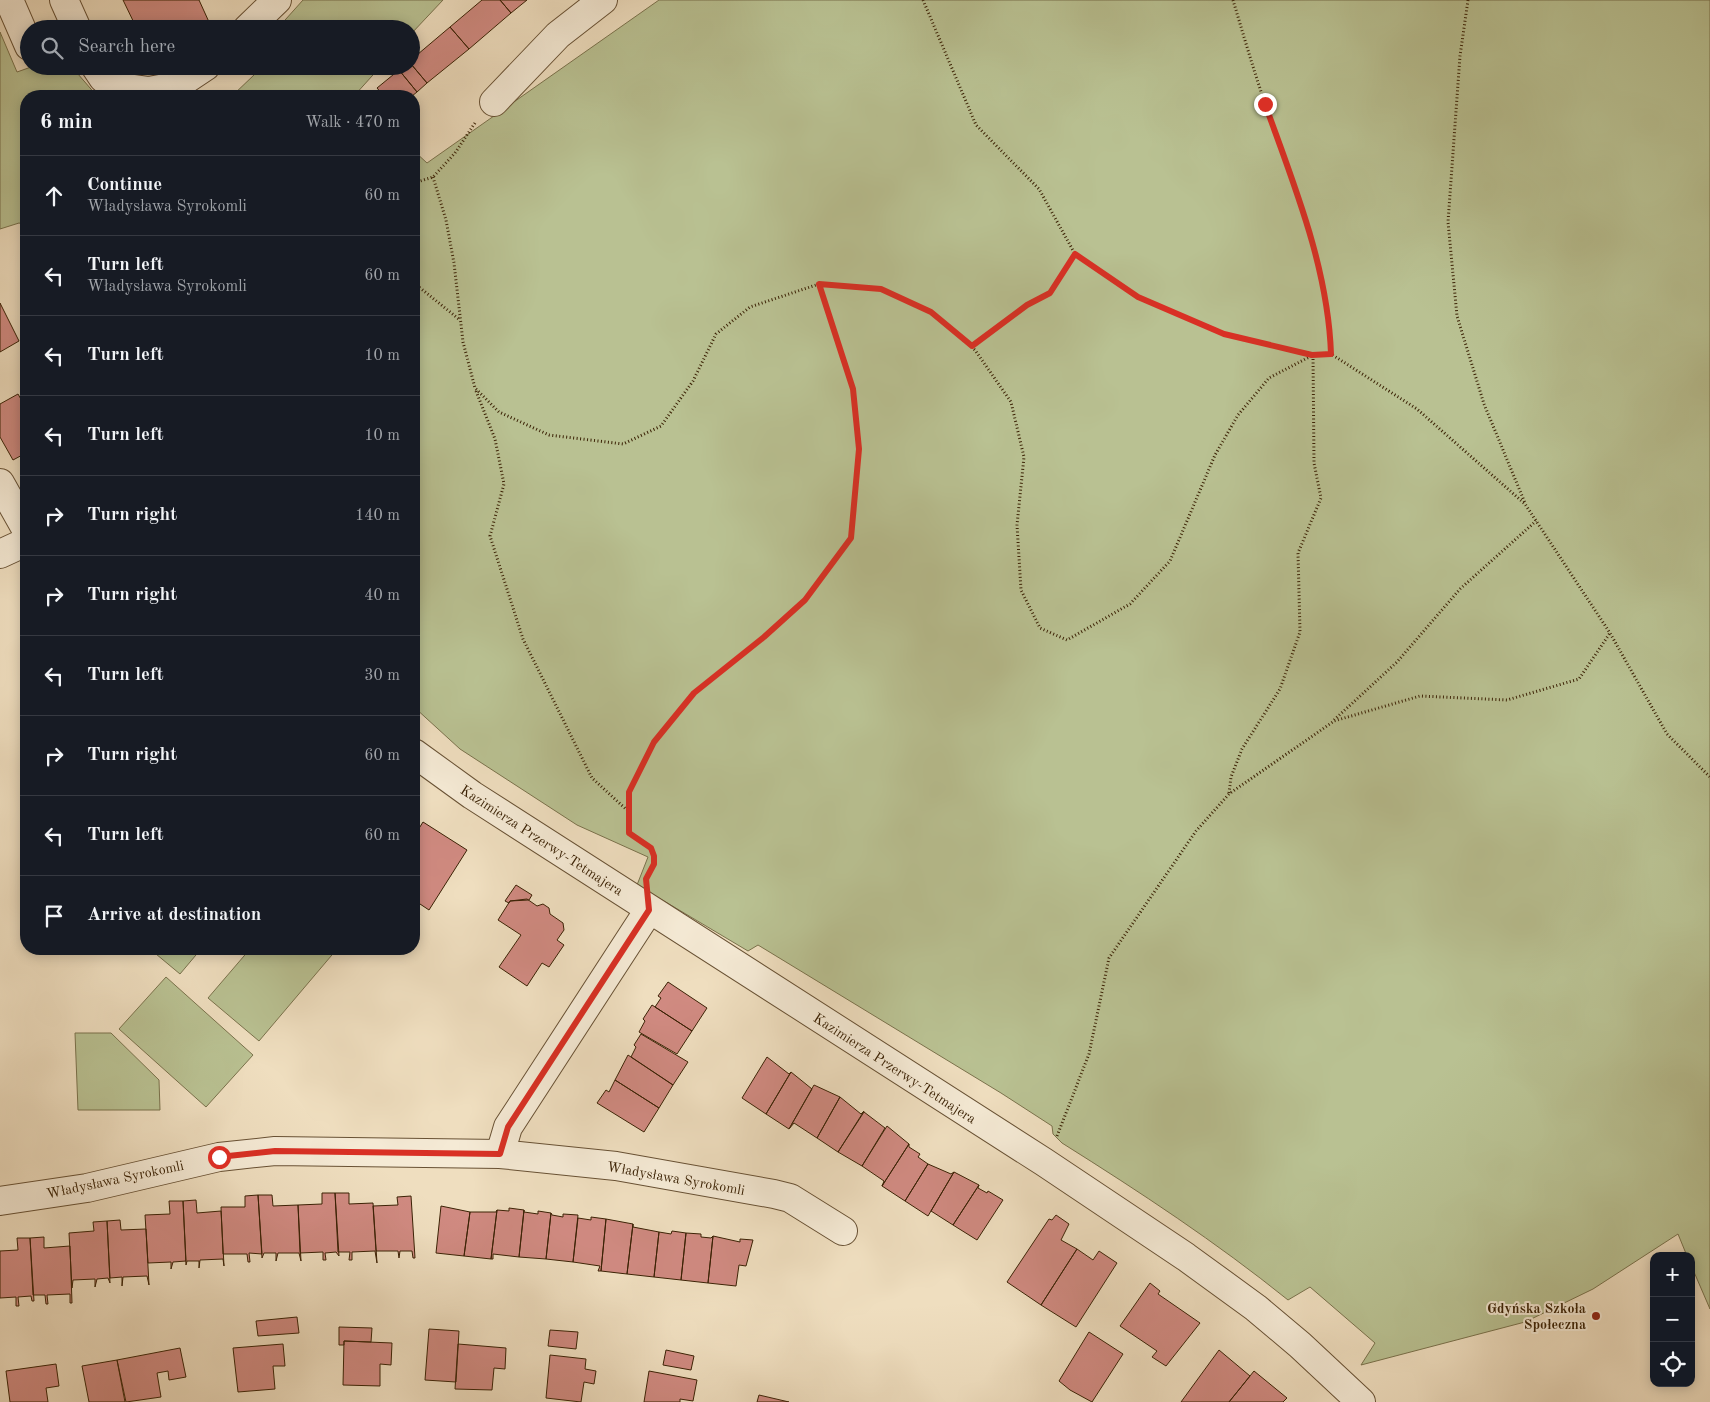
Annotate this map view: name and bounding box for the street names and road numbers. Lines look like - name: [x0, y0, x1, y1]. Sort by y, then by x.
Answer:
- street label: Kazimierza Przerwy-Tetmajera: [458, 783, 625, 899]
- street label: Kazimierza Przerwy-Tetmajera: [811, 1011, 978, 1127]
- street label: Władysława Syrokomli: [45, 1159, 185, 1201]
- street label: Władysława Syrokomli: [606, 1160, 746, 1198]

